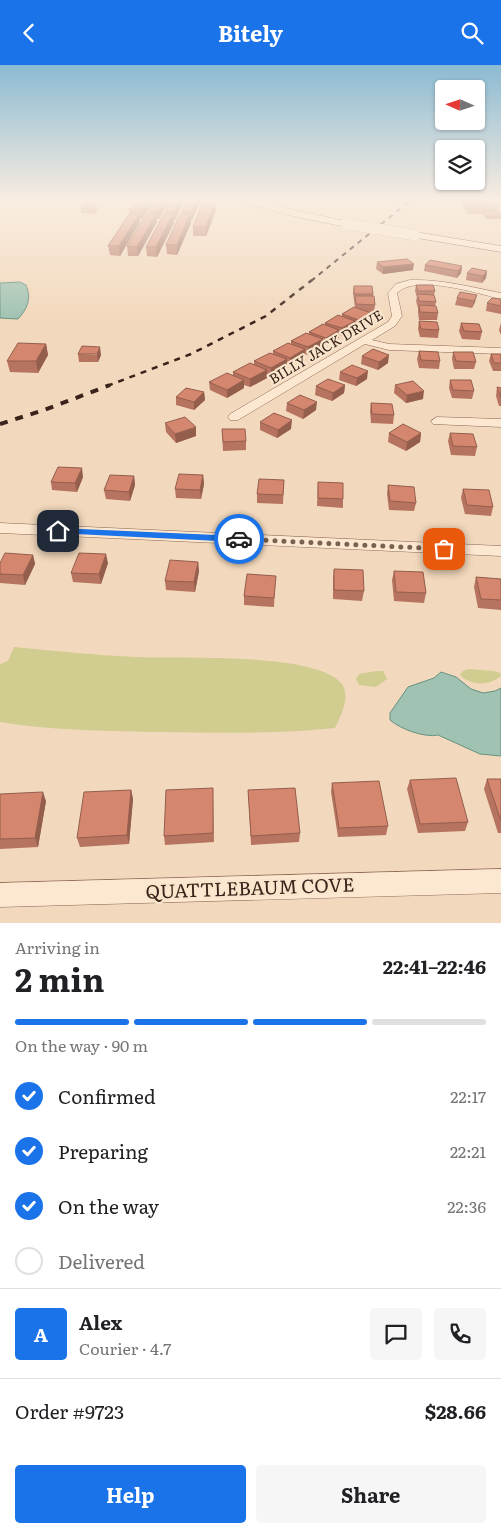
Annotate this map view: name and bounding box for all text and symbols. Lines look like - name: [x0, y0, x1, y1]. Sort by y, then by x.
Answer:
- text: Bitely: [218, 16, 283, 49]
- icon: back: [15, 19, 43, 47]
- icon: search: [458, 19, 486, 47]
- north arrow: [435, 80, 485, 130]
- map controls: [435, 80, 485, 190]
- button: layers: [435, 140, 485, 190]
- street label: BILLY JACK DRIVE: [265, 304, 386, 388]
- pin: [37, 510, 79, 552]
- courier: [214, 514, 264, 564]
- icon: home: [44, 517, 72, 545]
- icon: car: [225, 525, 253, 553]
- pin: [423, 528, 465, 570]
- icon: bag: [430, 535, 458, 563]
- street label: QUATTLEBAUM COVE: [145, 869, 355, 905]
- text: Arriving in: [15, 935, 100, 959]
- text: 22:41–22:46: [383, 952, 486, 980]
- text: 2 min: [15, 954, 104, 1002]
- text: On the way · 90 m: [15, 1033, 148, 1057]
- icon: check: [15, 1082, 43, 1110]
- text: Confirmed: [58, 1082, 156, 1110]
- text: 22:17: [450, 1084, 486, 1108]
- icon: check: [15, 1137, 43, 1165]
- text: Preparing: [58, 1137, 148, 1165]
- text: 22:21: [450, 1139, 486, 1163]
- icon: check: [15, 1192, 43, 1220]
- text: On the way: [58, 1192, 159, 1220]
- text: 22:36: [447, 1194, 486, 1218]
- text: Delivered: [58, 1247, 145, 1275]
- text: Alex: [79, 1308, 122, 1336]
- button: chat: [370, 1308, 422, 1360]
- button: phone: [434, 1308, 486, 1360]
- text: A: [34, 1320, 48, 1348]
- text: Courier · 4.7: [79, 1336, 171, 1360]
- text: Order #9723: [15, 1397, 124, 1425]
- text: $28.66: [425, 1397, 486, 1425]
- button: Help: [15, 1465, 246, 1523]
- button: Share: [256, 1465, 486, 1523]

